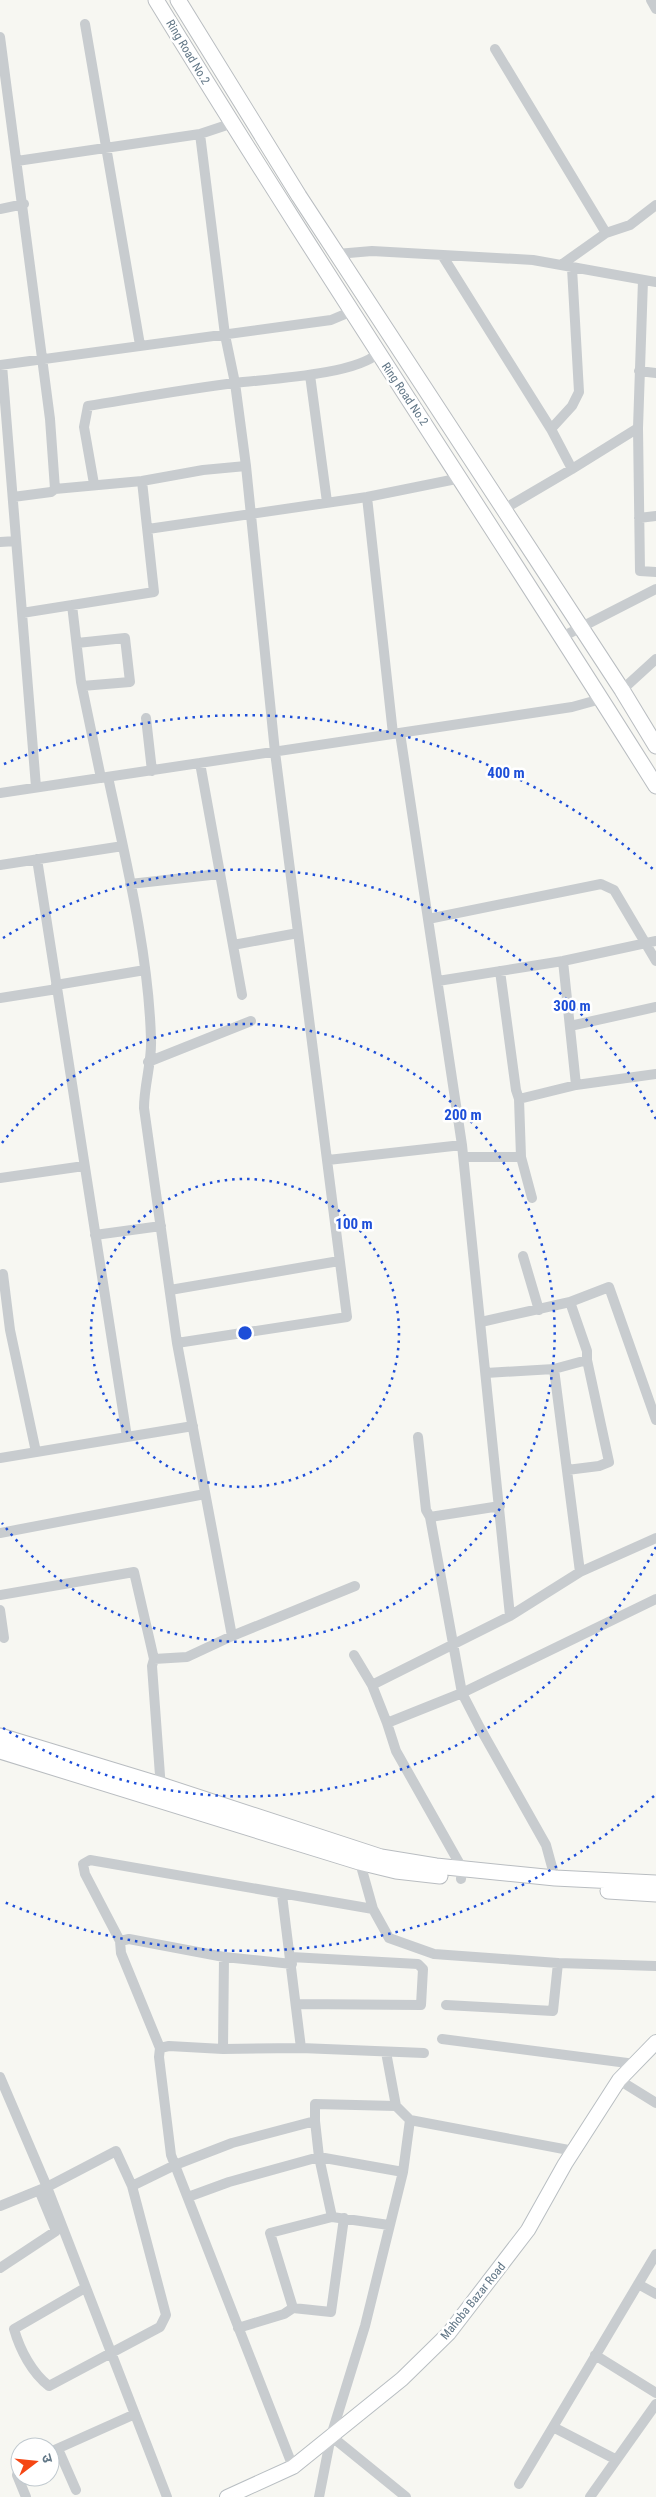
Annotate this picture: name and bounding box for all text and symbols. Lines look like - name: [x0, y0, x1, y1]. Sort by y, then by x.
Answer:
- street label: Ring Road No.2: [163, 17, 213, 87]
- street label: Ring Road No.2: [379, 360, 431, 428]
- text: 400 m: [487, 764, 525, 782]
- text: 300 m: [553, 997, 591, 1015]
- text: 200 m: [444, 1106, 482, 1124]
- text: 100 m: [335, 1215, 373, 1233]
- centre of rings: [236, 1324, 254, 1342]
- street label: Mahoba Bazar Road: [438, 2260, 508, 2342]
- north arrow: [10, 2437, 60, 2487]
- text: उ: [39, 2452, 57, 2465]

